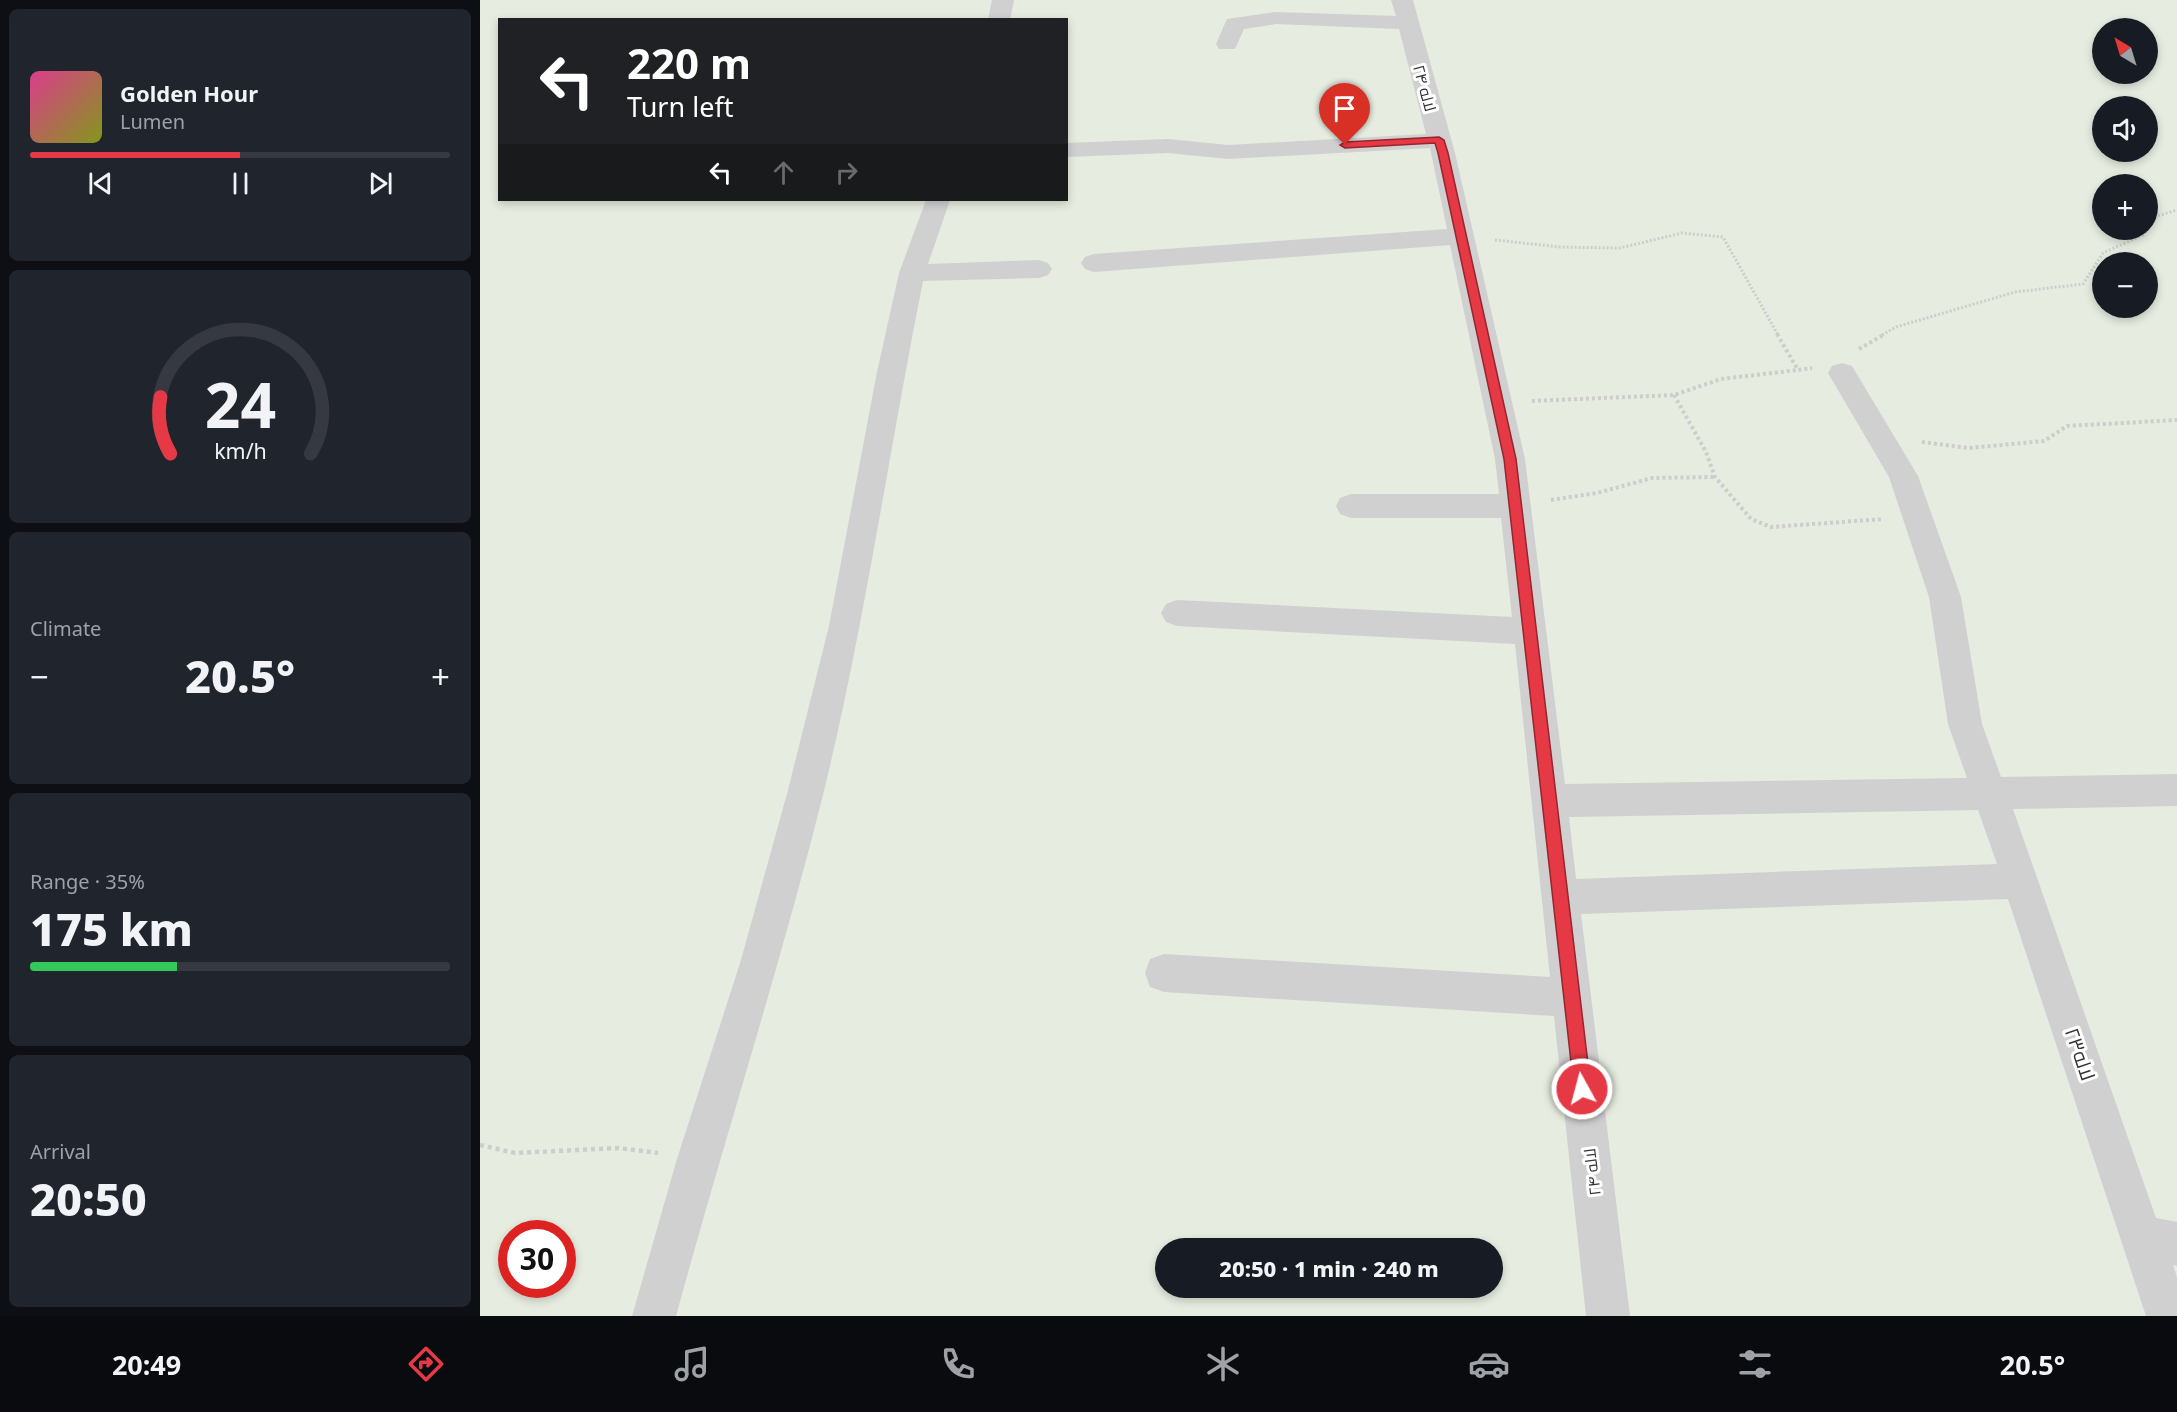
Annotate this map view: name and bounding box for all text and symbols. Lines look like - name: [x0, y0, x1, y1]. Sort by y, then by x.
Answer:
- north arrow: [2092, 18, 2158, 84]
- map controls: [2092, 18, 2158, 318]
- text: 220 m: [627, 34, 751, 91]
- icon: left: [528, 42, 606, 120]
- street label: لاله ۲۴: [1408, 62, 1442, 114]
- text: Golden Hour: [120, 78, 258, 108]
- pin: [1319, 83, 1370, 145]
- text: Turn left: [627, 88, 733, 125]
- icon: arrive: [1328, 92, 1361, 125]
- button: sound: [2092, 96, 2158, 162]
- text: Lumen: [120, 108, 185, 135]
- icon: left: [704, 156, 737, 189]
- icon: ahead: [767, 156, 800, 189]
- icon: right: [830, 156, 863, 189]
- icon: previous: [84, 167, 117, 200]
- icon: pause: [224, 167, 257, 200]
- icon: next: [364, 167, 397, 200]
- button: +: [2092, 174, 2158, 240]
- button: −: [2092, 252, 2158, 318]
- text: 24: [204, 361, 276, 446]
- text: km/h: [214, 436, 266, 465]
- text: Climate: [30, 615, 101, 642]
- text: 20.5°: [185, 645, 295, 706]
- text: −: [30, 654, 49, 699]
- text: +: [431, 654, 450, 699]
- text: Range · 35%: [30, 868, 145, 895]
- text: 175 km: [30, 898, 193, 959]
- street label: لاله۲۳: [2059, 1024, 2102, 1084]
- position arrow: [1550, 1057, 1614, 1121]
- text: Arrival: [30, 1138, 91, 1165]
- street label: لاله ۲۴: [1578, 1147, 1606, 1197]
- text: 20:50: [30, 1168, 147, 1229]
- speed limit sign: 30: [498, 1220, 576, 1298]
- text: 20:50 · 1 min · 240 m: [1219, 1253, 1439, 1283]
- icon: directions: [405, 1343, 447, 1385]
- icon: music: [671, 1343, 713, 1385]
- icon: phone: [937, 1343, 979, 1385]
- icon: climate: [1202, 1343, 1244, 1385]
- icon: car: [1468, 1343, 1510, 1385]
- icon: filters: [1734, 1343, 1776, 1385]
- text: 20:49: [112, 1346, 181, 1383]
- text: 20.5°: [2000, 1346, 2065, 1383]

